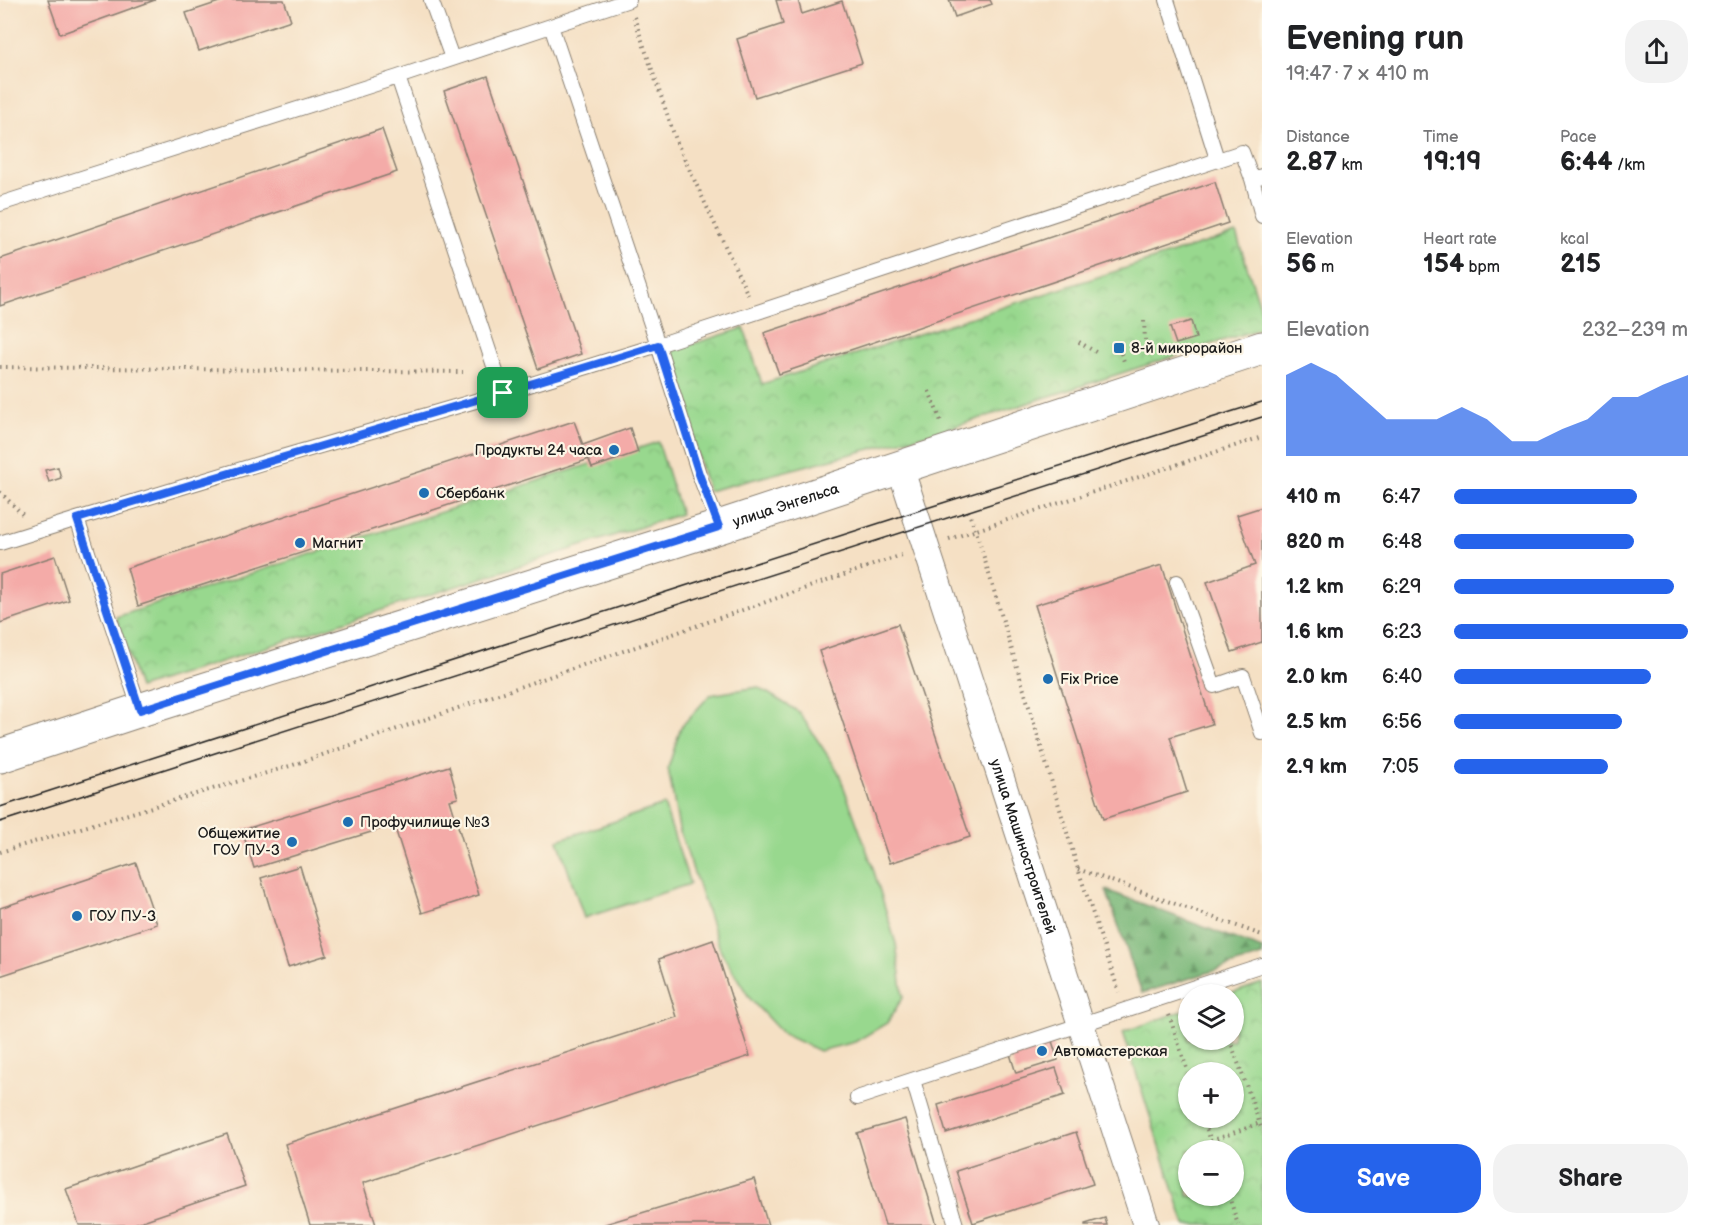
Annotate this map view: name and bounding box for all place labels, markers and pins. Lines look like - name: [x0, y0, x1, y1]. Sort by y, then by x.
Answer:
- place label: 8-й микрорайон: [1131, 339, 1243, 358]
- marker: 8-й микрорайон: [1112, 341, 1126, 355]
- pin: [477, 367, 528, 418]
- place label: Продукты 24 часа: [474, 441, 602, 460]
- marker: Продукты 24 часа: [607, 443, 621, 457]
- place label: Сбербанк: [436, 484, 505, 503]
- marker: Сбербанк: [417, 486, 431, 500]
- place label: Магнит: [312, 534, 363, 553]
- marker: Магнит: [293, 536, 307, 550]
- place label: Fix Price: [1060, 670, 1119, 689]
- marker: Fix Price: [1041, 672, 1055, 686]
- place label: Профучилище №3: [360, 813, 490, 832]
- marker: Профучилище №3: [341, 815, 355, 829]
- place label: Общежитие ГОУ ПУ-3: [198, 824, 280, 860]
- marker: Общежитие ГОУ ПУ-3: [285, 835, 299, 849]
- place label: ГОУ ПУ-3: [89, 907, 156, 926]
- marker: ГОУ ПУ-3: [70, 909, 84, 923]
- place label: Автомастерская: [1053, 1042, 1168, 1061]
- marker: Автомастерская: [1035, 1044, 1049, 1058]

